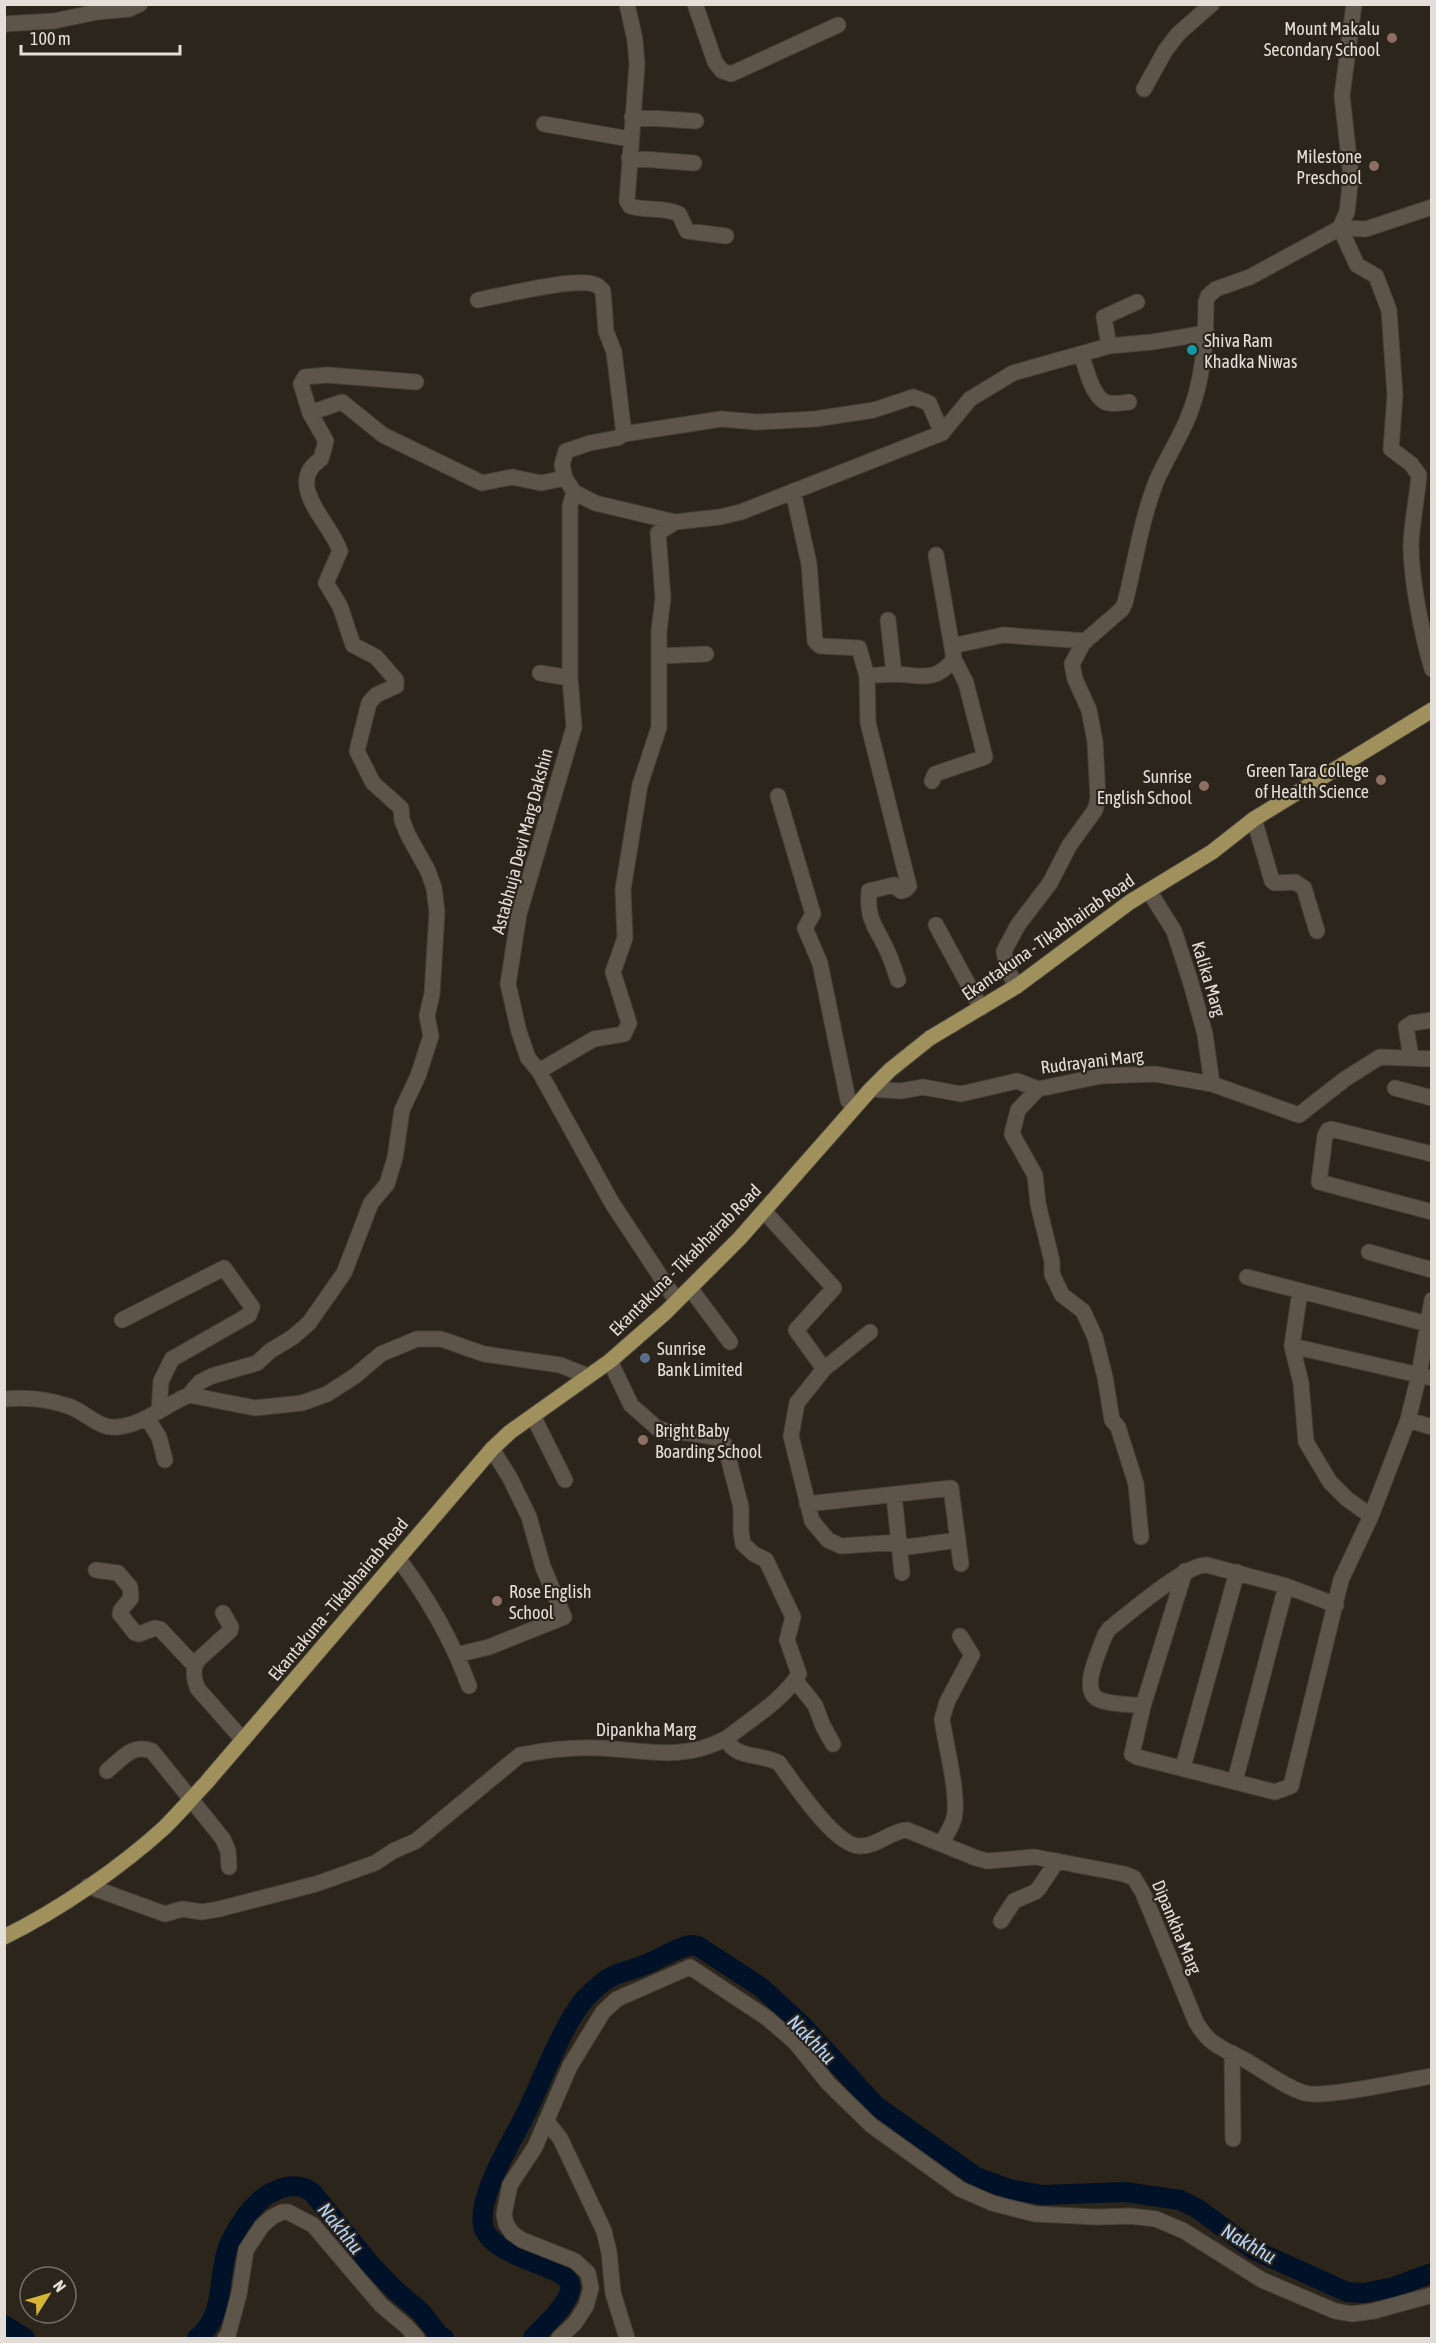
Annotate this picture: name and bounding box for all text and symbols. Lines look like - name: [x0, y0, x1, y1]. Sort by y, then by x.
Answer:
- scale bar: [21, 18, 180, 56]
- place label: Mount Makalu Secondary School: [1264, 18, 1380, 60]
- text: 100 m: [30, 28, 71, 49]
- marker: Mount Makalu Secondary School: [1385, 31, 1399, 45]
- place label: Milestone Preschool: [1296, 146, 1362, 188]
- marker: Milestone Preschool: [1367, 159, 1381, 173]
- place label: Shiva Ram Khadka Niwas: [1204, 330, 1297, 372]
- marker: Shiva Ram Khadka Niwas: [1185, 343, 1199, 357]
- street label: Astabhuja Devi Marg Dakshin: [487, 746, 557, 936]
- place label: Green Tara College of Health Science: [1246, 760, 1369, 802]
- place label: Sunrise English School: [1097, 766, 1192, 808]
- marker: Green Tara College of Health Science: [1374, 773, 1388, 787]
- marker: Sunrise English School: [1197, 779, 1211, 793]
- street label: Ekantakuna - Tikabhairab Road: [958, 869, 1138, 1005]
- street label: Kalika Marg: [1188, 939, 1230, 1019]
- street label: Rudrayani Marg: [1039, 1044, 1145, 1078]
- street label: Ekantakuna - Tikabhairab Road: [605, 1180, 765, 1340]
- place label: Sunrise Bank Limited: [657, 1338, 743, 1380]
- marker: Sunrise Bank Limited: [638, 1351, 652, 1365]
- place label: Bright Baby Boarding School: [655, 1420, 762, 1462]
- marker: Bright Baby Boarding School: [636, 1433, 650, 1447]
- street label: Ekantakuna - Tikabhairab Road: [264, 1513, 412, 1685]
- place label: Rose English School: [509, 1581, 592, 1623]
- marker: Rose English School: [490, 1594, 504, 1608]
- street label: Dipankha Marg: [596, 1719, 696, 1740]
- street label: Dipankha Marg: [1148, 1877, 1206, 1977]
- water label: Nakhhu: [783, 2010, 841, 2068]
- water label: Nakhhu: [314, 2198, 369, 2258]
- water label: Nakhhu: [1218, 2218, 1281, 2268]
- north arrow: [18, 2265, 78, 2325]
- text: N: [50, 2277, 70, 2295]

